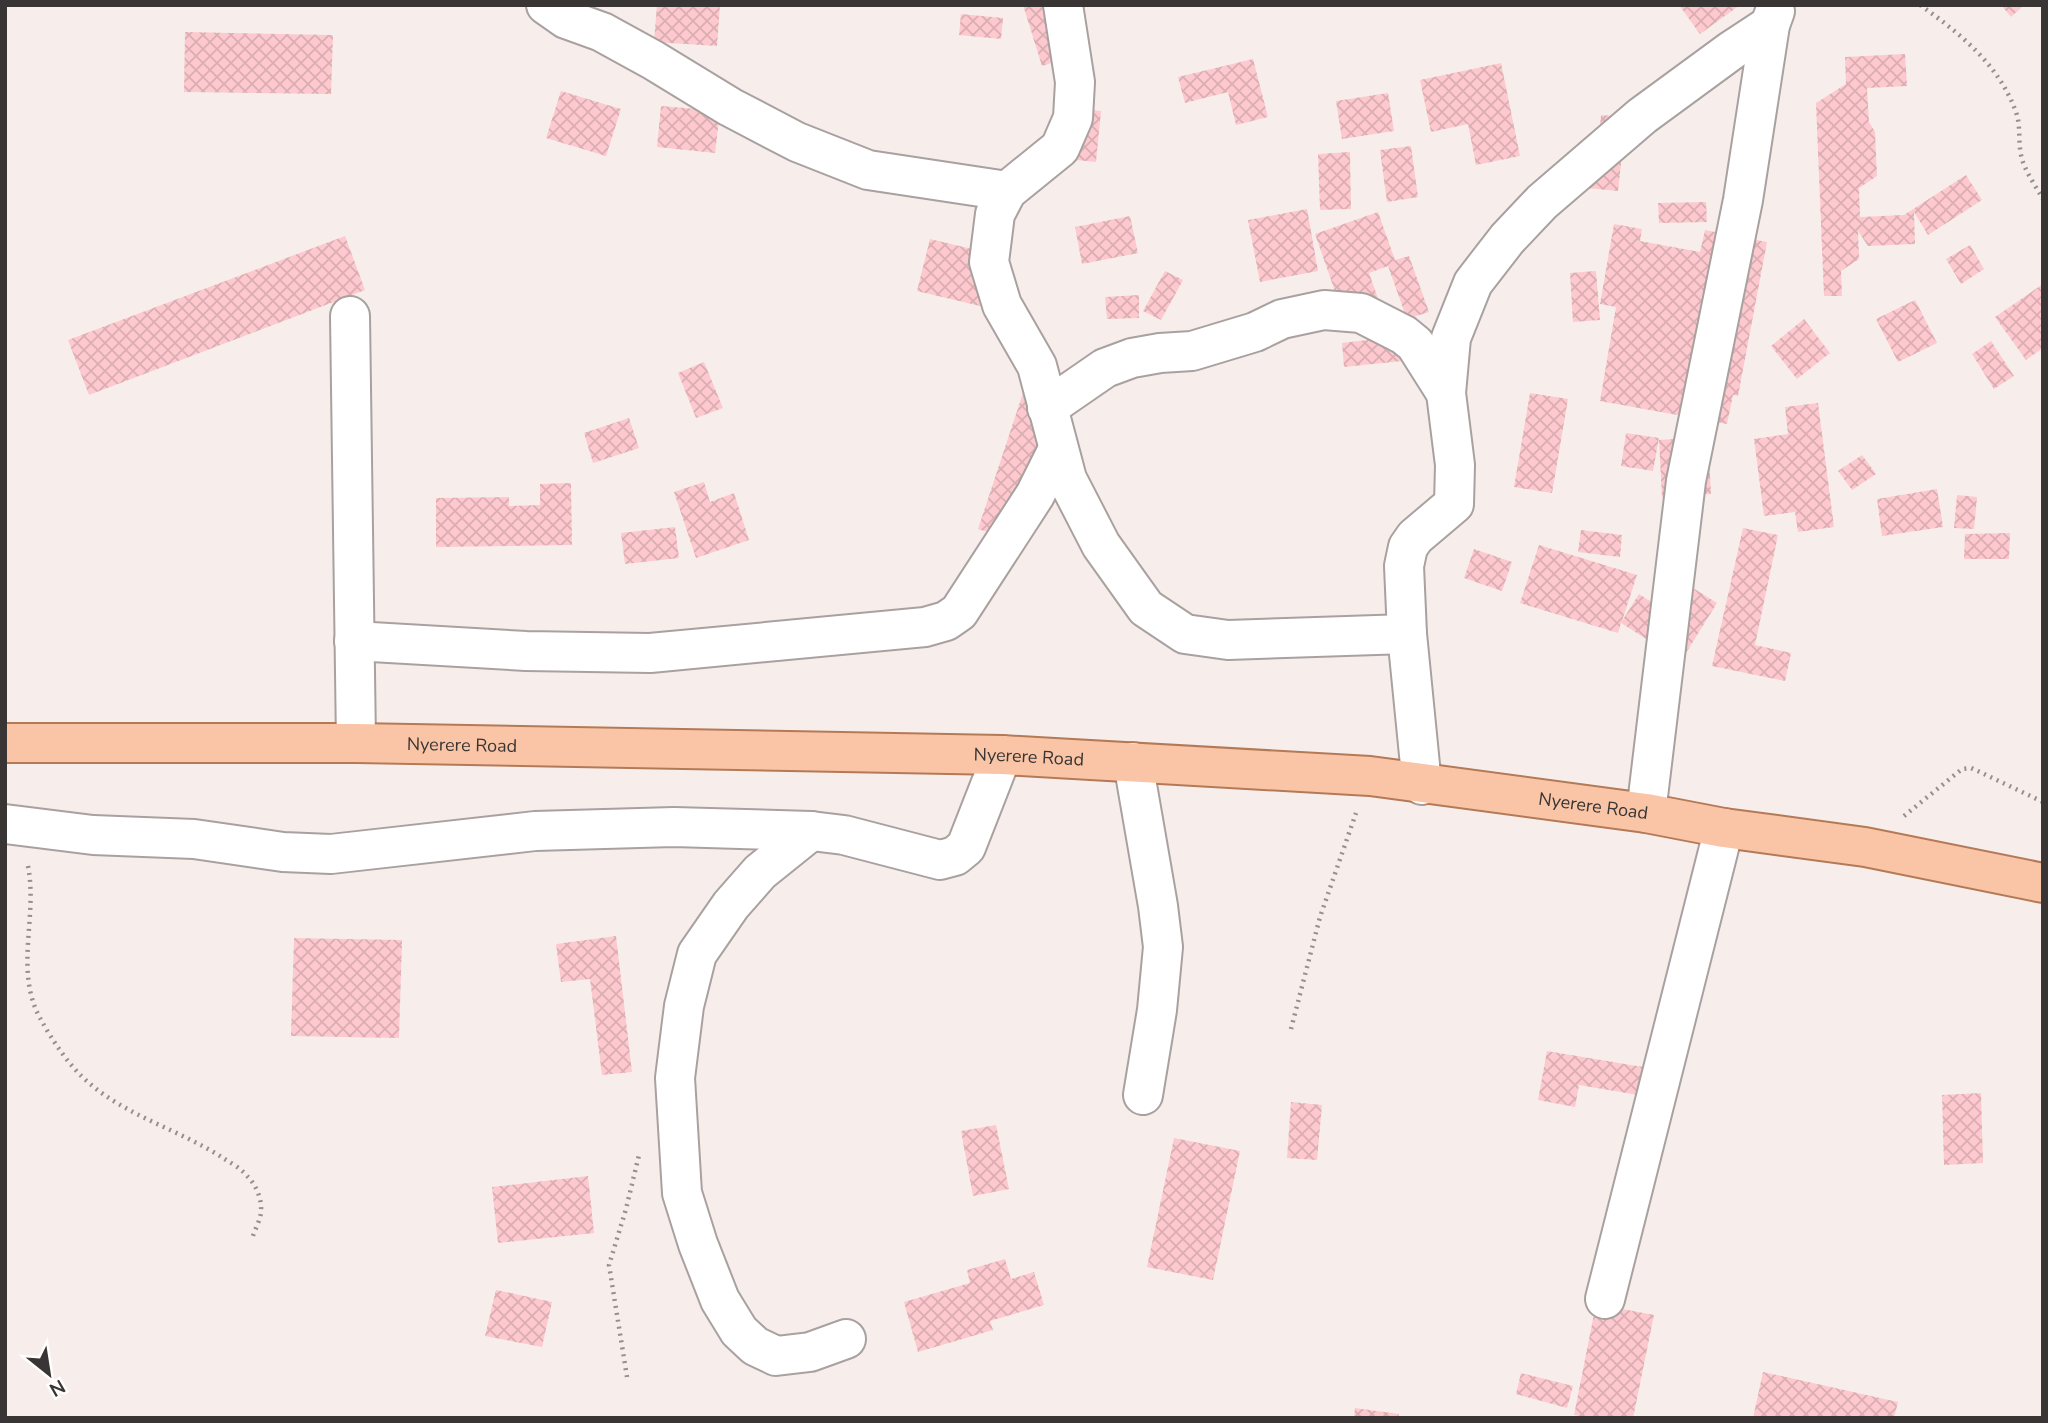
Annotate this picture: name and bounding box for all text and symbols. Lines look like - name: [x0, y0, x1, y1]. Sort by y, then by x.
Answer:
- street label: Nyerere Road: [407, 732, 517, 758]
- street label: Nyerere Road: [973, 742, 1085, 772]
- street label: Nyerere Road: [1537, 787, 1650, 825]
- north arrow: [14, 1339, 84, 1409]
- text: N: [44, 1373, 70, 1403]

